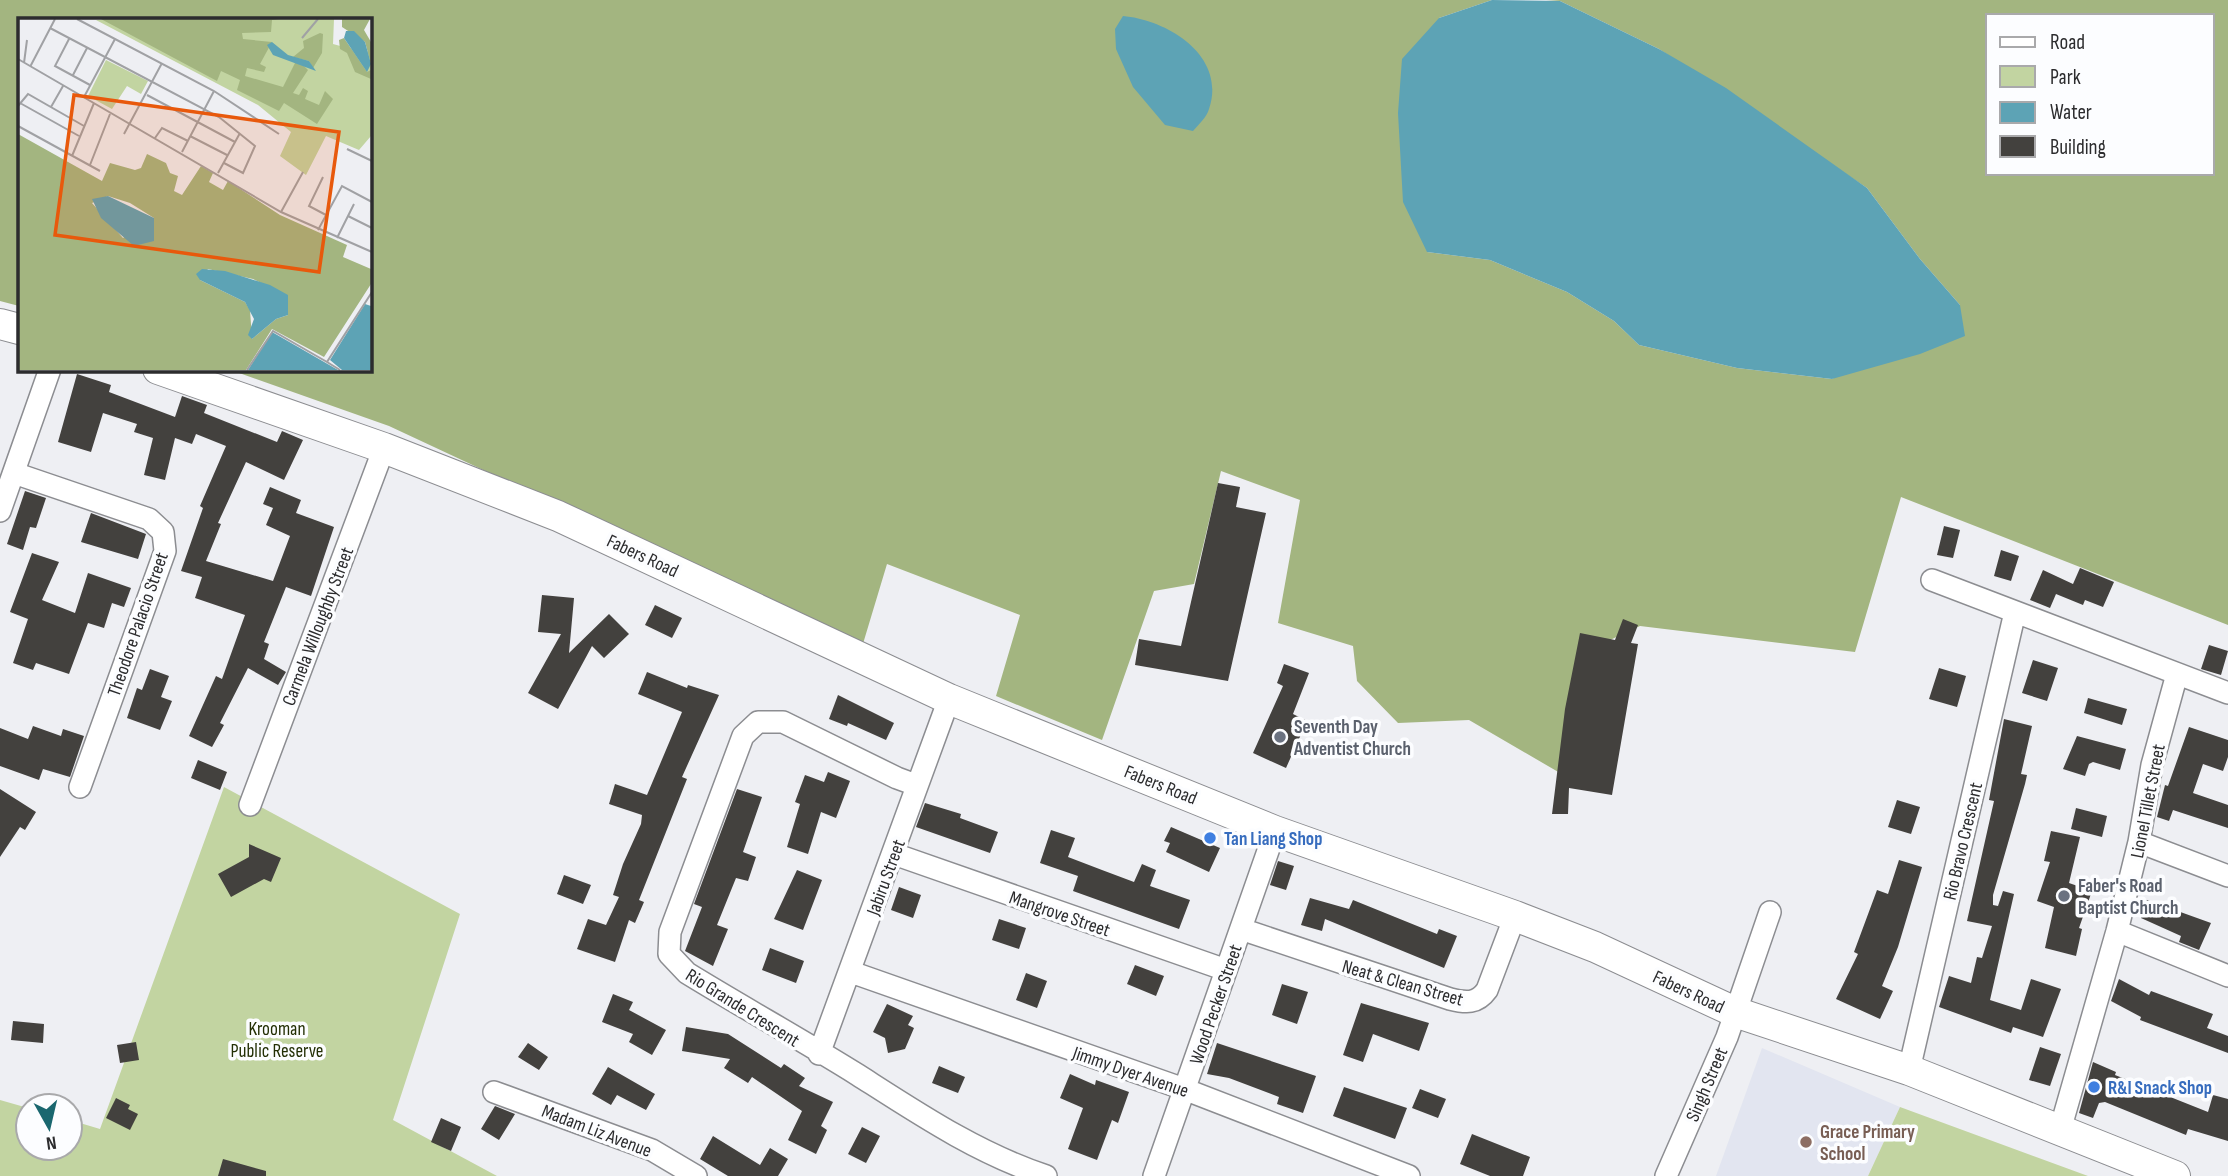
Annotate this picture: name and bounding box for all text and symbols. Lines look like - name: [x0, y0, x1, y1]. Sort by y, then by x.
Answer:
- legend: [1986, 14, 2214, 175]
- inset map: [18, 18, 371, 371]
- text: Road: [2050, 30, 2085, 55]
- text: Park: [2050, 65, 2081, 90]
- text: Water: [2050, 100, 2092, 125]
- text: Building: [2050, 135, 2106, 160]
- street label: Fabers Road: [603, 530, 682, 583]
- street label: Carmela Willoughby Street: [278, 544, 359, 709]
- street label: Theodore Palacio Street: [103, 549, 174, 700]
- place label: Seventh Day Adventist Church: [1293, 716, 1411, 761]
- marker: Seventh Day Adventist Church: [1272, 729, 1288, 745]
- street label: Lionel Tillet Street: [2126, 742, 2171, 860]
- street label: Fabers Road: [1121, 760, 1200, 810]
- street label: Rio Bravo Crescent: [1939, 780, 1988, 902]
- place label: Tan Liang Shop: [1224, 828, 1322, 851]
- marker: Tan Liang Shop: [1202, 830, 1218, 846]
- street label: Jabiru Street: [862, 836, 911, 920]
- place label: Faber's Road Baptist Church: [2078, 875, 2178, 920]
- street label: Mangrove Street: [1006, 886, 1113, 942]
- marker: Faber's Road Baptist Church: [2056, 888, 2072, 904]
- street label: Wood Pecker Street: [1185, 941, 1248, 1067]
- street label: Neat & Clean Street: [1339, 955, 1466, 1012]
- street label: Rio Grande Crescent: [681, 964, 804, 1053]
- street label: Fabers Road: [1649, 966, 1728, 1019]
- park label: Krooman Public Reserve: [230, 1018, 324, 1063]
- street label: Jimmy Dyer Avenue: [1069, 1041, 1192, 1103]
- street label: Singh Street: [1681, 1044, 1733, 1125]
- place label: R&I Snack Shop: [2108, 1077, 2212, 1100]
- marker: R&I Snack Shop: [2086, 1079, 2102, 1095]
- north arrow: [14, 1092, 84, 1162]
- street label: Madam Liz Avenue: [538, 1100, 655, 1163]
- place label: Grace Primary School: [1820, 1121, 1915, 1166]
- text: N: [45, 1130, 58, 1154]
- marker: Grace Primary School: [1798, 1134, 1814, 1150]

